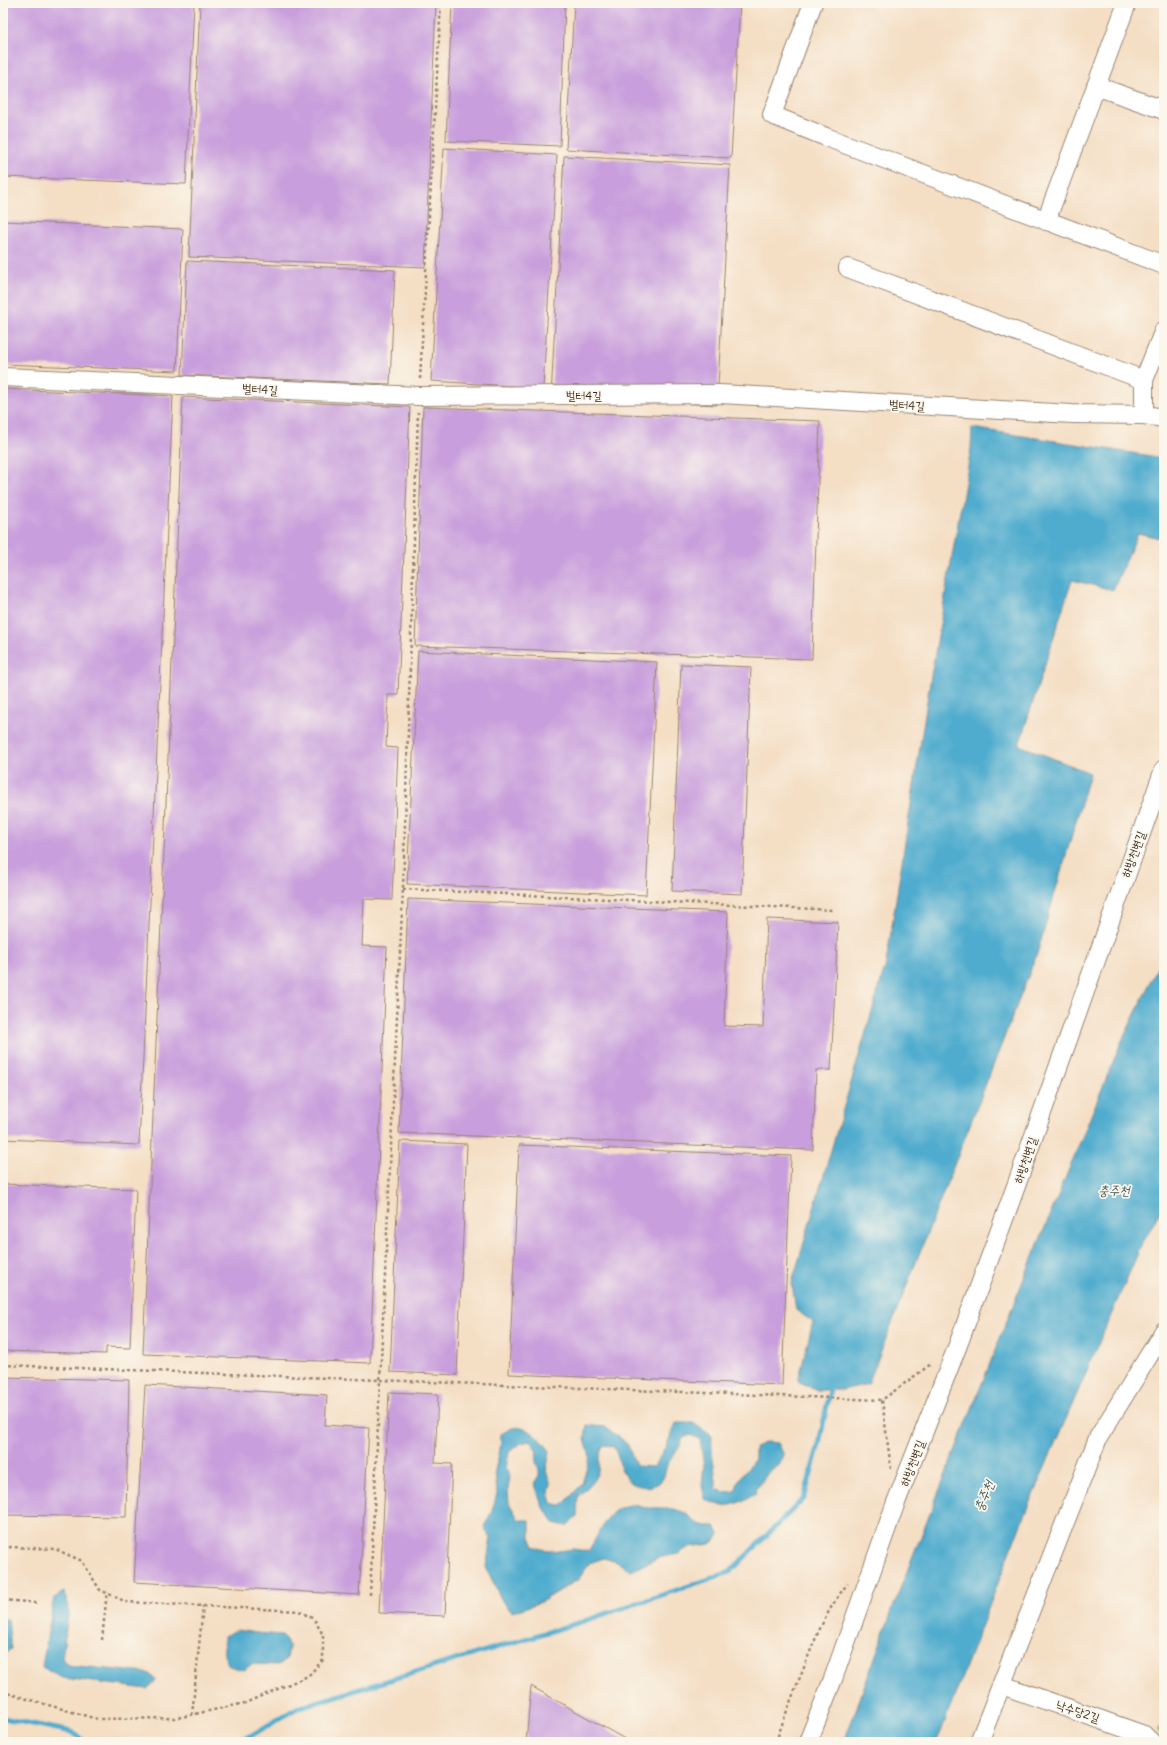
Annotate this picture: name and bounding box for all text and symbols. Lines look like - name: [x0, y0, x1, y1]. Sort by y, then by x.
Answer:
- street label: 벌터4길: [242, 381, 279, 397]
- street label: 벌터4길: [566, 388, 602, 403]
- street label: 벌터4길: [889, 397, 926, 413]
- street label: 하방천변길: [1118, 828, 1148, 879]
- street label: 하방천변길: [1010, 1134, 1040, 1185]
- water label: 충주천: [1098, 1182, 1131, 1199]
- street label: 하방천변길: [896, 1437, 928, 1488]
- water label: 충주천: [970, 1477, 999, 1514]
- street label: 낙수당2길: [1054, 1697, 1102, 1726]

